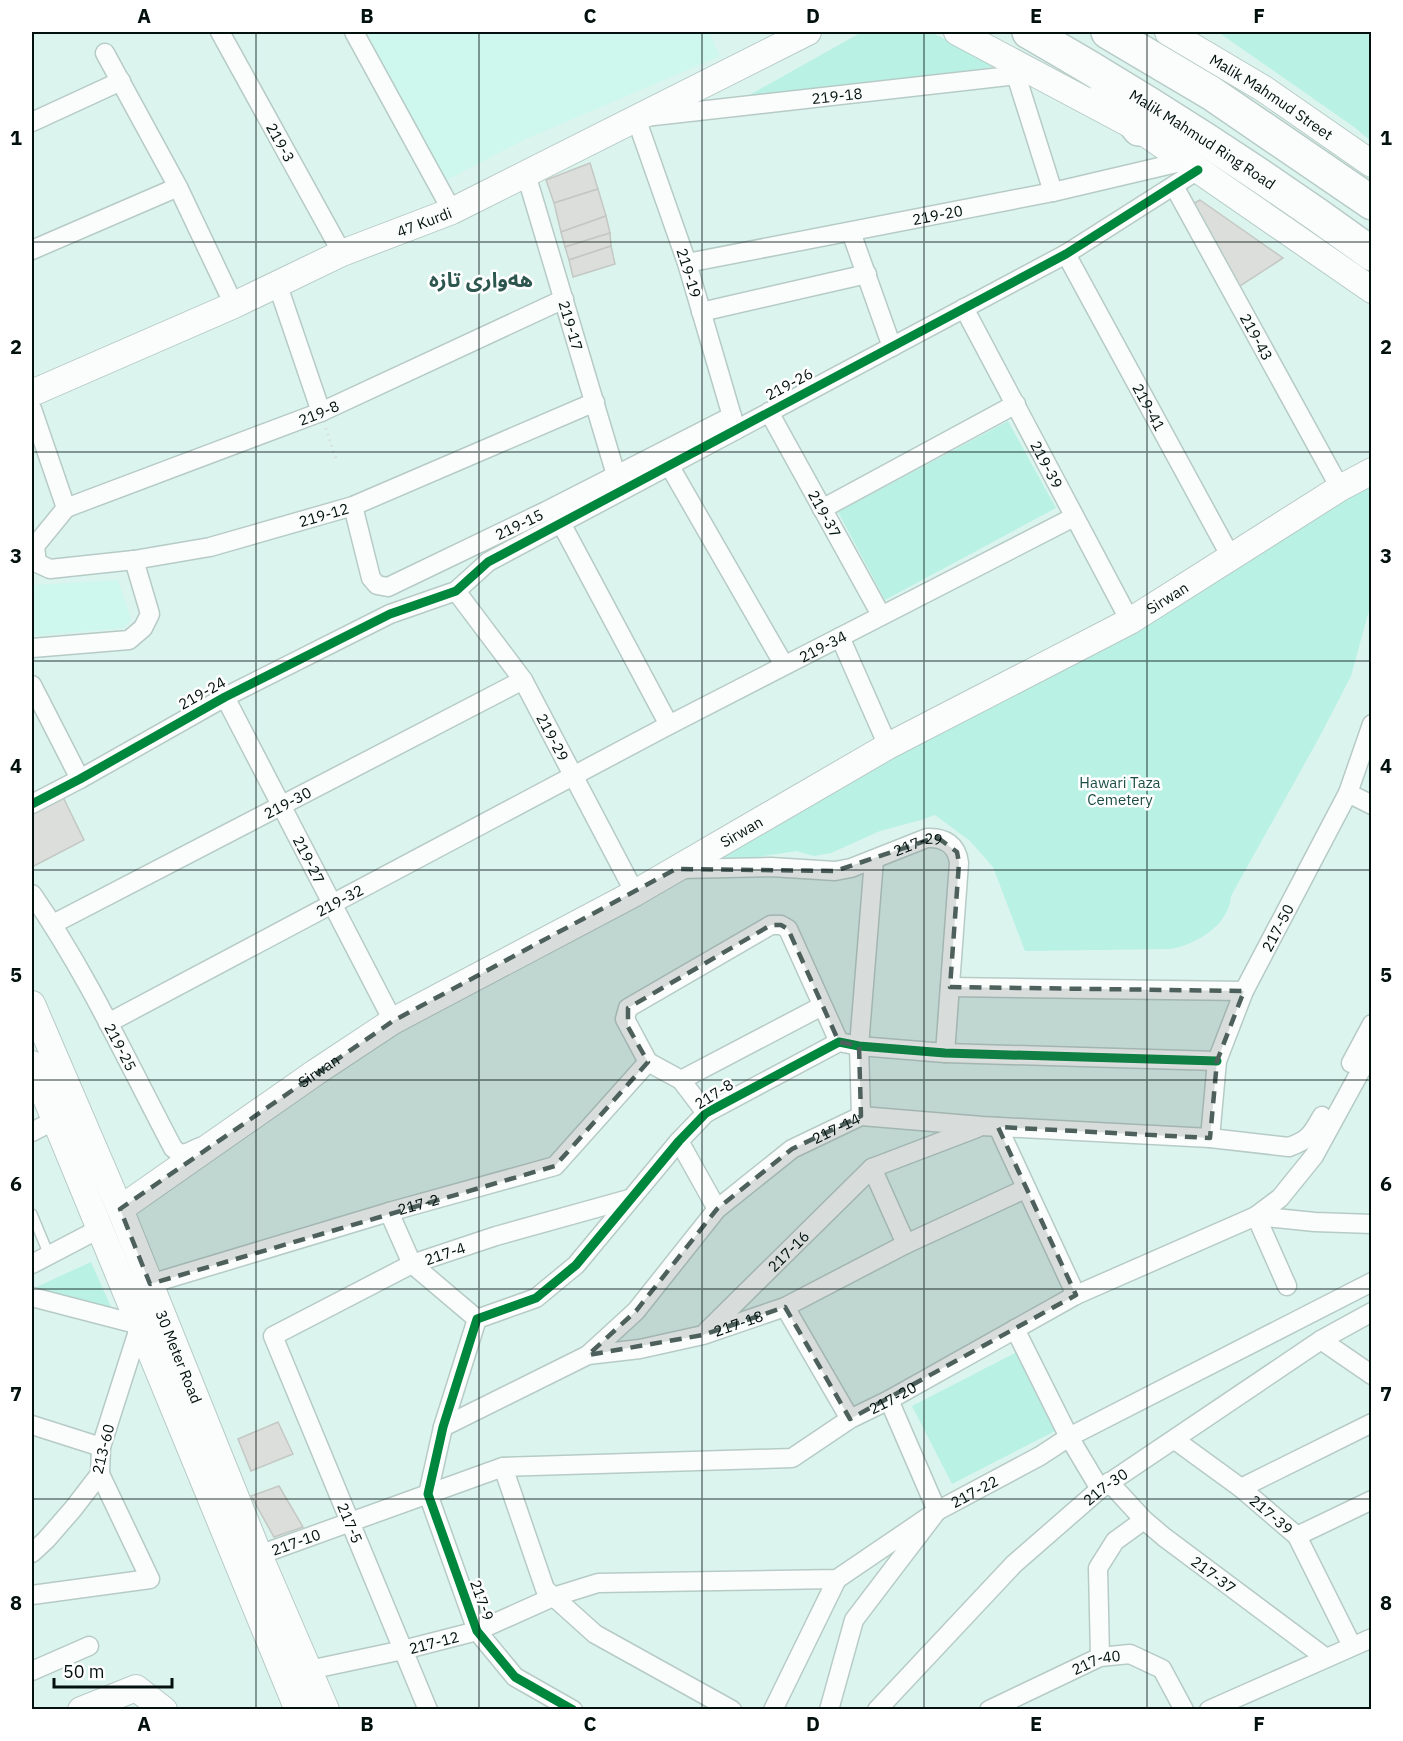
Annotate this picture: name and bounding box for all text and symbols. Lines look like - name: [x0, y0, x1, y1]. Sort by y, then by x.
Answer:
- text: A: [137, 2, 151, 29]
- text: B: [360, 2, 374, 29]
- text: C: [583, 2, 597, 29]
- text: D: [806, 2, 820, 29]
- text: E: [1030, 2, 1042, 29]
- text: F: [1253, 2, 1265, 29]
- street label: Malik Mahmud Street: [1206, 50, 1337, 144]
- street label: 219-18: [811, 83, 863, 108]
- street label: Malik Mahmud Ring Road: [1126, 85, 1279, 193]
- street label: 219-3: [262, 119, 299, 165]
- text: 1: [10, 124, 22, 151]
- text: 1: [1380, 124, 1392, 151]
- street label: 219-20: [910, 200, 964, 229]
- street label: 47 Kurdi: [394, 203, 454, 241]
- street label: 219-19: [672, 246, 706, 300]
- district label: هەواری تازە: [429, 265, 533, 293]
- street label: 219-17: [555, 298, 588, 353]
- street label: 219-43: [1236, 310, 1277, 364]
- text: 2: [10, 333, 22, 360]
- text: 2: [1380, 333, 1392, 360]
- street label: 219-26: [762, 364, 816, 404]
- street label: 219-41: [1129, 380, 1170, 434]
- street label: 219-8: [296, 396, 342, 429]
- street label: 219-39: [1027, 437, 1067, 491]
- street label: 219-37: [804, 487, 846, 541]
- street label: 219-12: [297, 498, 351, 531]
- street label: 219-15: [492, 504, 546, 544]
- text: 3: [10, 542, 22, 569]
- text: 3: [1380, 542, 1392, 569]
- street label: Sirwan: [1142, 577, 1191, 618]
- street label: 219-34: [796, 626, 850, 666]
- street label: 219-24: [175, 672, 229, 714]
- street label: 219-29: [533, 710, 573, 764]
- text: 4: [10, 752, 22, 779]
- text: 4: [1380, 752, 1392, 779]
- park label: Hawari Taza Cemetery: [1079, 773, 1161, 809]
- street label: 219-30: [260, 782, 314, 823]
- street label: Sirwan: [716, 812, 766, 851]
- street label: 217-29: [890, 828, 944, 860]
- street label: 219-27: [289, 832, 329, 887]
- street label: 219-32: [312, 880, 366, 920]
- street label: 217-50: [1257, 901, 1298, 955]
- text: 5: [10, 961, 22, 988]
- text: 5: [1380, 961, 1392, 988]
- street label: 219-25: [101, 1020, 141, 1074]
- street label: Sirwan: [294, 1050, 343, 1091]
- street label: 217-8: [691, 1075, 737, 1113]
- street label: 217-14: [809, 1108, 863, 1148]
- text: 6: [10, 1170, 22, 1197]
- text: 6: [1380, 1170, 1392, 1197]
- street label: 217-2: [395, 1189, 441, 1219]
- street label: 217-16: [763, 1226, 813, 1276]
- street label: 217-4: [422, 1237, 468, 1269]
- street label: 217-18: [711, 1306, 765, 1340]
- street label: 30 Meter Road: [152, 1307, 207, 1406]
- street label: 217-20: [866, 1377, 920, 1418]
- text: 7: [10, 1380, 22, 1407]
- text: 7: [1380, 1380, 1392, 1407]
- street label: 213-60: [88, 1422, 118, 1476]
- street label: 217-30: [1079, 1464, 1131, 1509]
- street label: 217-22: [947, 1471, 1001, 1512]
- street label: 217-39: [1246, 1490, 1297, 1538]
- street label: 217-5: [333, 1500, 367, 1546]
- street label: 217-10: [268, 1524, 323, 1559]
- street label: 217-37: [1188, 1551, 1240, 1597]
- street label: 217-9: [466, 1577, 498, 1623]
- text: 8: [10, 1589, 22, 1616]
- text: 8: [1380, 1589, 1392, 1616]
- street label: 217-12: [407, 1627, 461, 1658]
- street label: 217-40: [1068, 1646, 1121, 1679]
- scale bar: [54, 1651, 172, 1689]
- text: 50 m: [63, 1660, 105, 1683]
- text: A: [137, 1710, 151, 1737]
- text: B: [360, 1710, 374, 1737]
- text: C: [583, 1710, 597, 1737]
- text: D: [806, 1710, 820, 1737]
- text: E: [1030, 1710, 1042, 1737]
- text: F: [1253, 1710, 1265, 1737]

